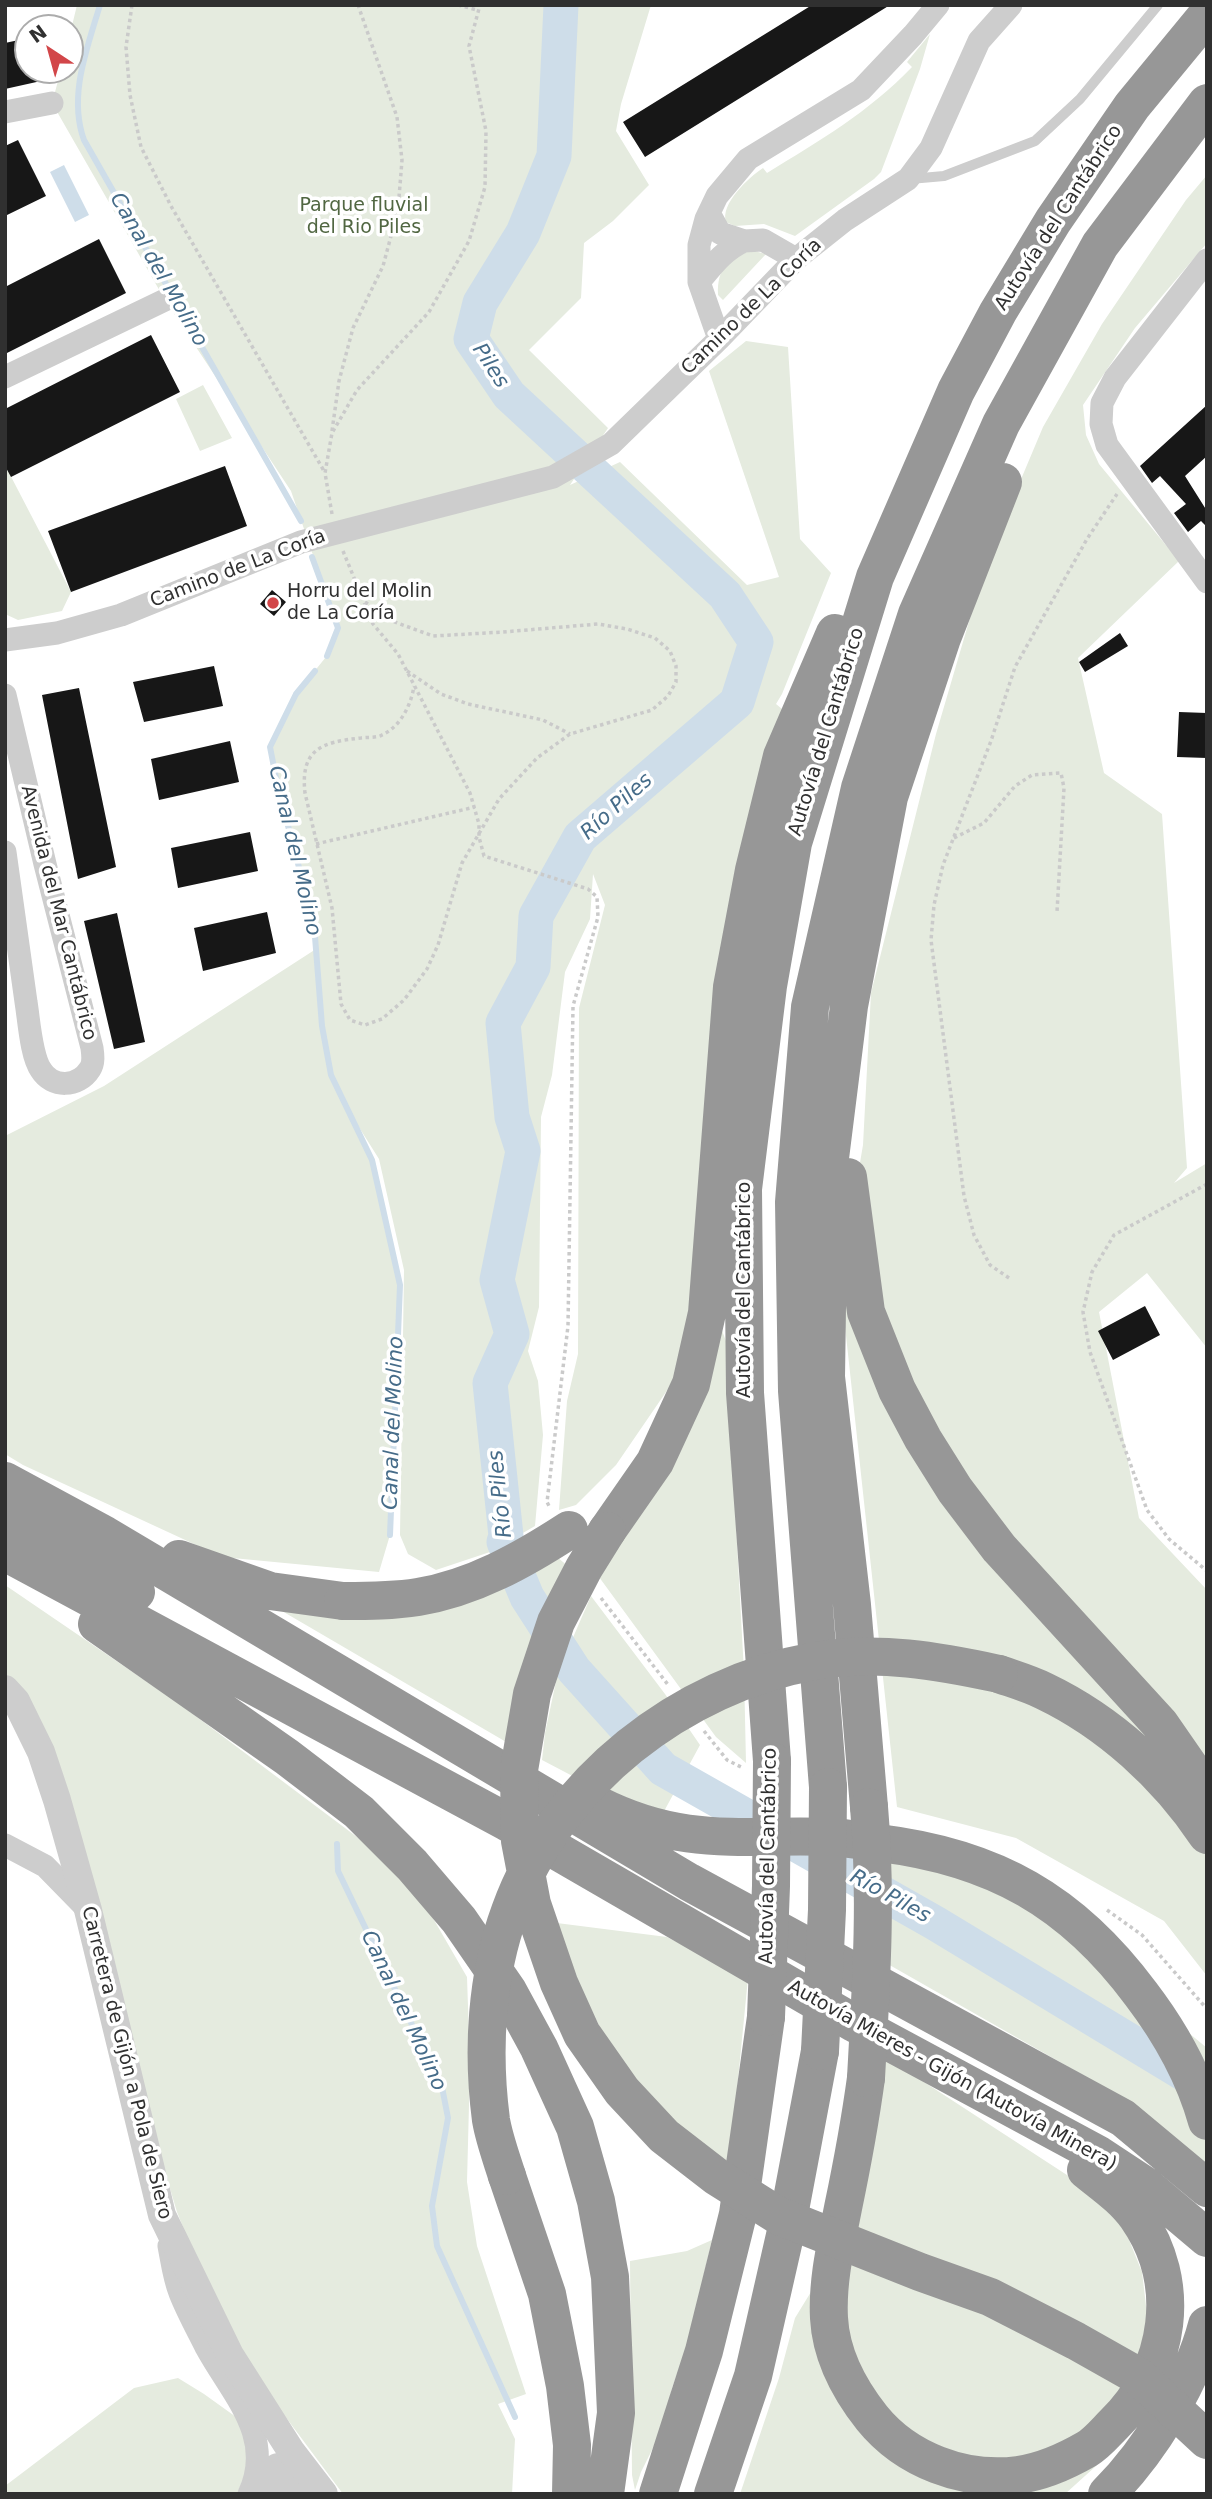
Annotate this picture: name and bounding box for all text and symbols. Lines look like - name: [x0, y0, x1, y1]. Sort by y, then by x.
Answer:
- north arrow: [14, 14, 84, 84]
- text: N: [25, 20, 51, 47]
- street label: Autovía del Cantábrico: [990, 121, 1128, 315]
- water label: Canal del Molino: [104, 188, 212, 352]
- park label: Parque fluvial del Rio Piles: [299, 195, 429, 239]
- street label: Camino de La Coría: [677, 234, 827, 380]
- water label: Piles: [466, 339, 514, 393]
- street label: Camino de La Coría: [147, 525, 329, 613]
- place label: Horru del Molin de La Coría: [287, 581, 432, 625]
- marker: Horru del Molin de La Coría: [265, 595, 281, 611]
- street label: Autovía del Cantábrico: [784, 625, 870, 839]
- water label: Canal del Molino: [262, 764, 326, 938]
- water label: Río Piles: [576, 768, 658, 846]
- street label: Avenida del Mar Cantábrico: [15, 783, 101, 1043]
- street label: Autovía del Cantábrico: [734, 1182, 756, 1398]
- water label: Canal del Molino: [378, 1336, 410, 1510]
- water label: Río Piles: [484, 1449, 518, 1539]
- street label: Autovía del Cantábrico: [756, 1747, 782, 1965]
- water label: Río Piles: [845, 1865, 935, 1929]
- street label: Carretera de Gijón a Pola de Siero: [76, 1904, 176, 2222]
- water label: Canal del Molino: [355, 1927, 451, 2095]
- street label: Autovía Mieres - Gijón (Autovía Minera): [784, 1976, 1120, 2176]

